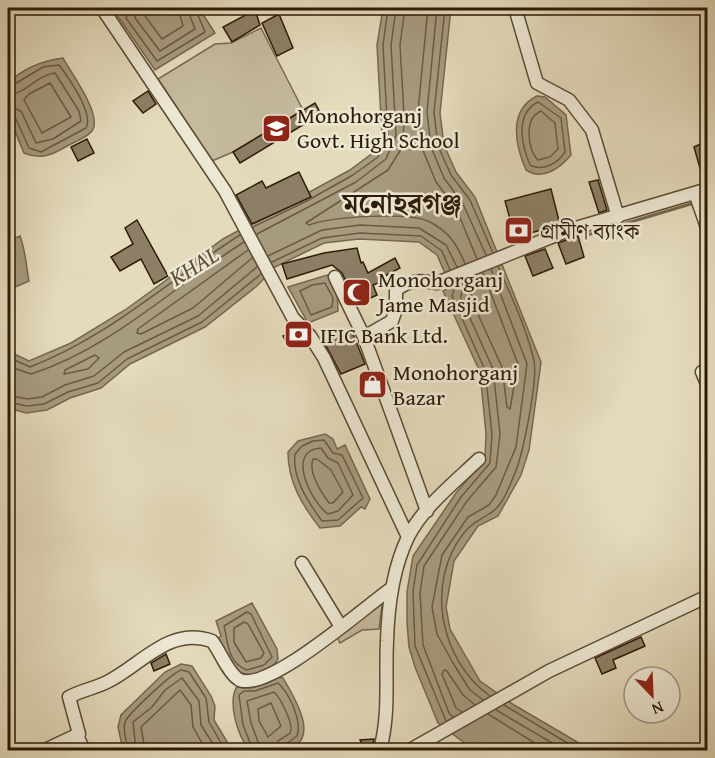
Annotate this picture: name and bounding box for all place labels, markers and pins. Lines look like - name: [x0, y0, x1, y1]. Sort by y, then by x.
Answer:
- place label: Monohorganj Govt. High School: [297, 99, 460, 156]
- school or university icon: Monohorganj Govt. High School: [260, 112, 292, 144]
- bank icon: গ্রামীণ ব্যাংক: [503, 215, 535, 247]
- place label: গ্রামীণ ব্যাংক: [540, 215, 641, 247]
- place label: Monohorganj Jame Masjid: [375, 263, 503, 320]
- mosque icon: Monohorganj Jame Masjid: [341, 276, 373, 308]
- bank icon: IFIC Bank Ltd.: [283, 319, 315, 351]
- place label: IFIC Bank Ltd.: [320, 319, 448, 351]
- place label: Monohorganj Bazar: [393, 356, 518, 413]
- shop icon: Monohorganj Bazar: [356, 369, 388, 401]

